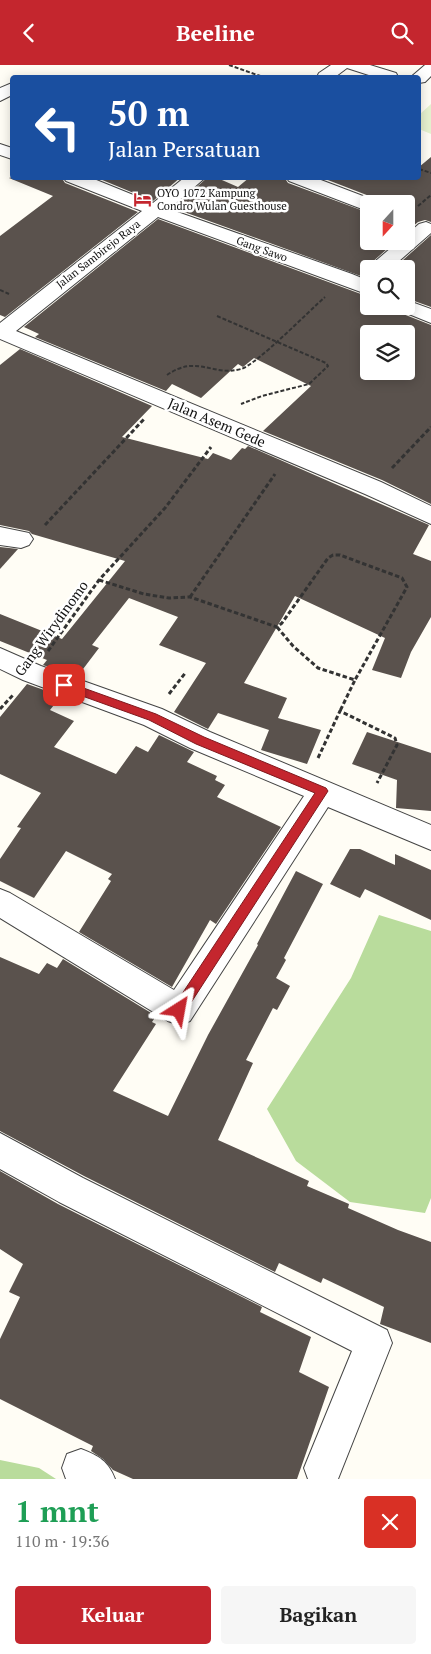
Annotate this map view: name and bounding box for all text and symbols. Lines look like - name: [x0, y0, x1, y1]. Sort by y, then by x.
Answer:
- text: Beeline: [176, 18, 255, 47]
- icon: back: [15, 19, 43, 47]
- icon: search: [388, 19, 416, 47]
- text: 50 m: [108, 90, 189, 136]
- icon: left: [25, 95, 90, 160]
- text: Jalan Persatuan: [108, 134, 260, 163]
- place label: OYO 1072 Kampung Condro Wulan Guesthouse: [157, 186, 287, 213]
- hotel icon: OYO 1072 Kampung Condro Wulan Guesthouse: [133, 189, 153, 209]
- north arrow: [360, 195, 415, 250]
- map controls: [360, 195, 415, 380]
- street label: Jalan Sambirejo Raya: [53, 217, 143, 291]
- street label: Gang Sawo: [234, 233, 290, 265]
- button: search: [360, 260, 415, 315]
- button: layers: [360, 325, 415, 380]
- street label: Jalan Asem Gede: [165, 393, 269, 451]
- street label: Gang Wirydinomo: [10, 576, 92, 680]
- pin: [43, 664, 85, 706]
- icon: arrive: [50, 671, 78, 699]
- position arrow: [152, 983, 204, 1035]
- text: 1 mnt: [15, 1491, 99, 1531]
- button: close: [364, 1496, 416, 1548]
- text: 110 m · 19:36: [15, 1530, 109, 1552]
- button: Keluar: [15, 1586, 211, 1644]
- button: Bagikan: [221, 1586, 416, 1644]

